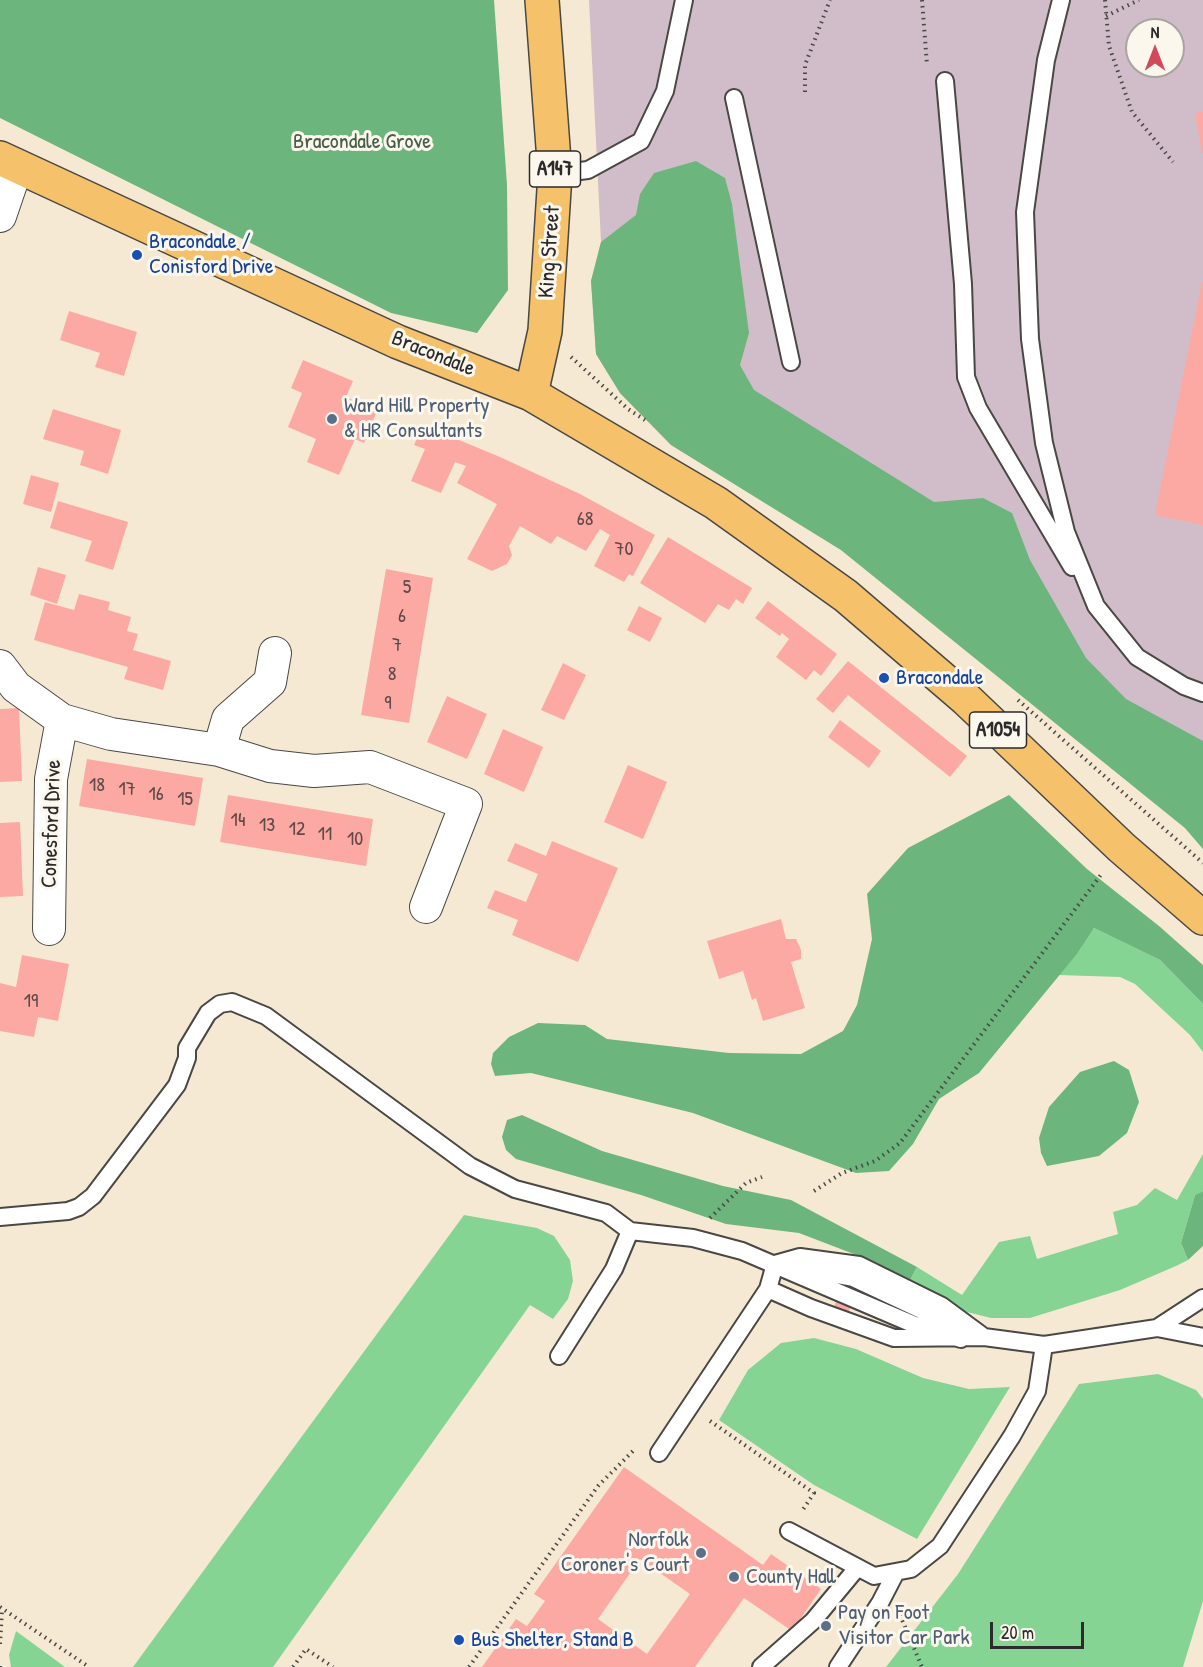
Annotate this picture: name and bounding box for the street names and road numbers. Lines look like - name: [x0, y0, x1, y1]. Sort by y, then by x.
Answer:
- road number: A147: [530, 151, 580, 187]
- street label: King Street: [534, 205, 566, 299]
- street label: Bracondale: [388, 325, 478, 383]
- road number: A1054: [970, 712, 1026, 748]
- street label: Conesford Drive: [37, 759, 67, 889]

